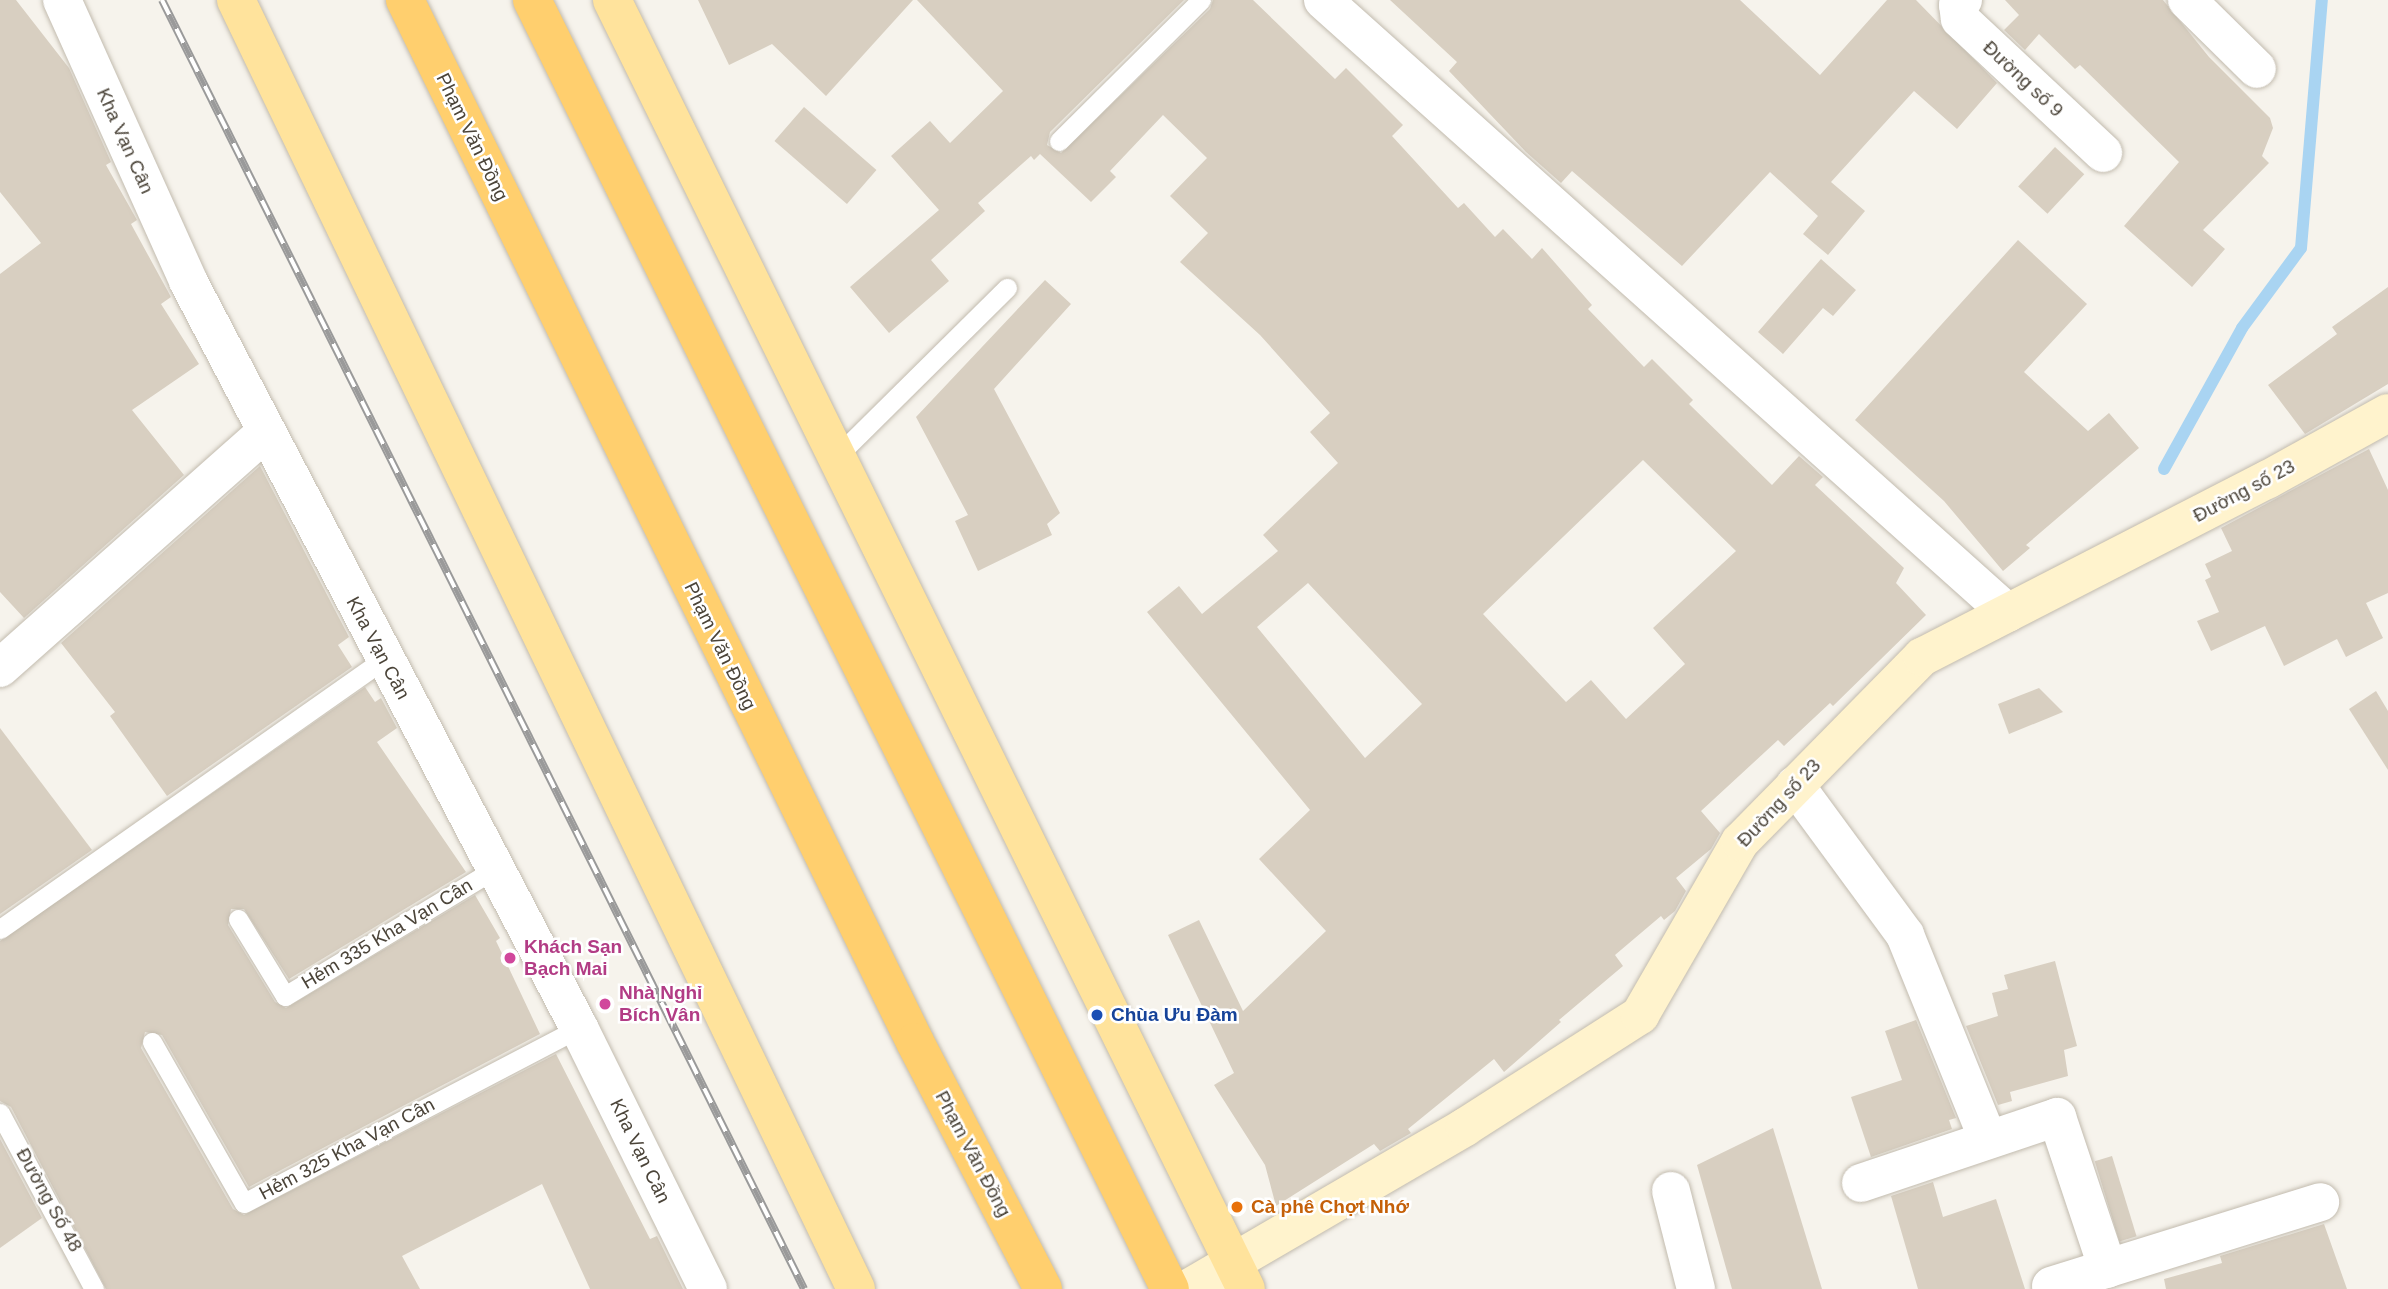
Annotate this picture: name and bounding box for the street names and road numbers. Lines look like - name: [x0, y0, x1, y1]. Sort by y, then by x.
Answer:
- street label: Đường số 9: [1978, 36, 2068, 122]
- street label: Phạm Văn Đồng: [431, 69, 513, 205]
- street label: Kha Vạn Cân: [92, 85, 158, 197]
- street label: Đường số 23: [2189, 455, 2299, 527]
- street label: Phạm Văn Đồng: [679, 578, 761, 714]
- street label: Kha Vạn Cân: [341, 593, 415, 703]
- street label: Đường số 23: [1733, 754, 1825, 852]
- street label: Hẻm 335 Kha Vạn Cân: [297, 874, 477, 994]
- street label: Phạm Văn Đồng: [930, 1087, 1016, 1221]
- street label: Hẻm 325 Kha Vạn Cân: [255, 1093, 439, 1205]
- street label: Kha Vạn Cân: [605, 1095, 675, 1207]
- street label: Đường Số 48: [11, 1144, 87, 1256]

